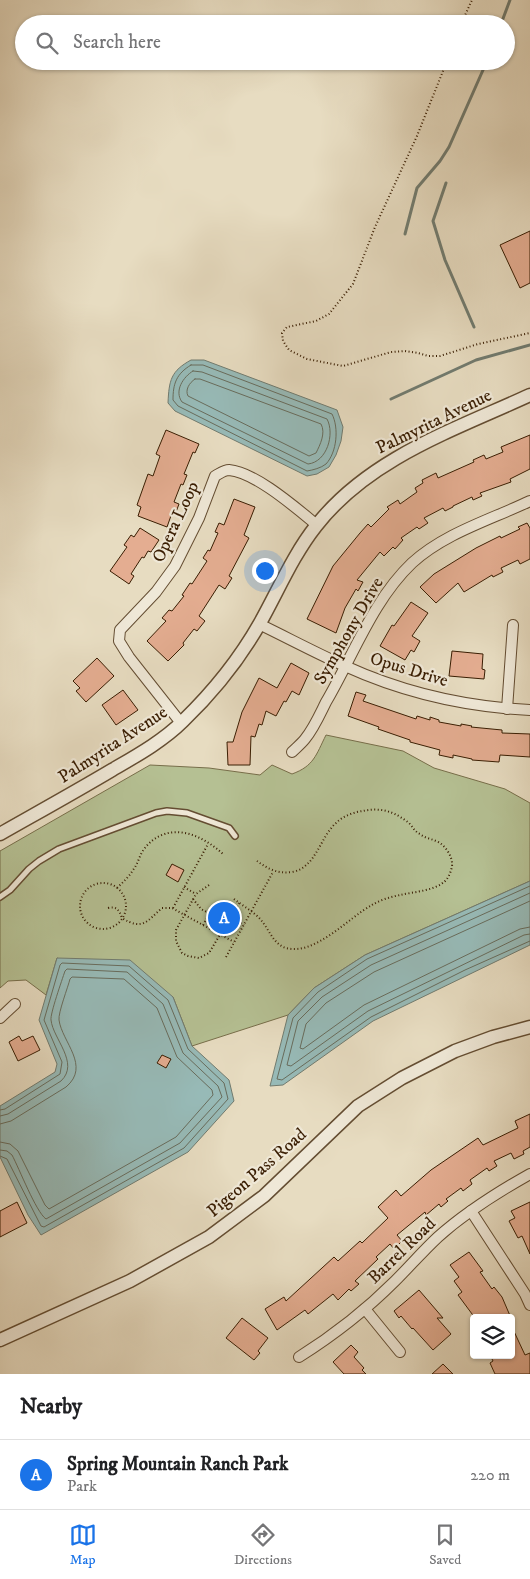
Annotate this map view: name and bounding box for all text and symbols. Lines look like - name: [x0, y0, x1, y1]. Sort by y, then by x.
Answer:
- search box: [15, 15, 515, 70]
- icon: search: [33, 29, 61, 57]
- text: Search here: [73, 31, 161, 54]
- street label: Palmyrita Avenue: [373, 385, 495, 459]
- street label: Opera Loop: [148, 478, 204, 566]
- your location: [252, 558, 278, 584]
- street label: Symphony Drive: [309, 573, 389, 689]
- street label: Opus Drive: [367, 648, 451, 692]
- street label: Palmyrita Avenue: [54, 701, 172, 789]
- pin: A: [208, 899, 240, 937]
- street label: Pigeon Pass Road: [203, 1124, 311, 1222]
- street label: Barrel Road: [363, 1213, 441, 1289]
- map controls: [470, 1314, 515, 1359]
- button: layers: [470, 1314, 515, 1359]
- text: Nearby: [20, 1394, 82, 1420]
- text: Spring Mountain Ranch Park: [67, 1453, 288, 1476]
- text: A: [31, 1465, 41, 1485]
- text: 220 m: [470, 1465, 510, 1485]
- text: Park: [67, 1476, 97, 1496]
- tab: Map: [69, 1521, 97, 1569]
- tab: Directions: [234, 1521, 292, 1569]
- tab: Saved: [429, 1521, 461, 1569]

